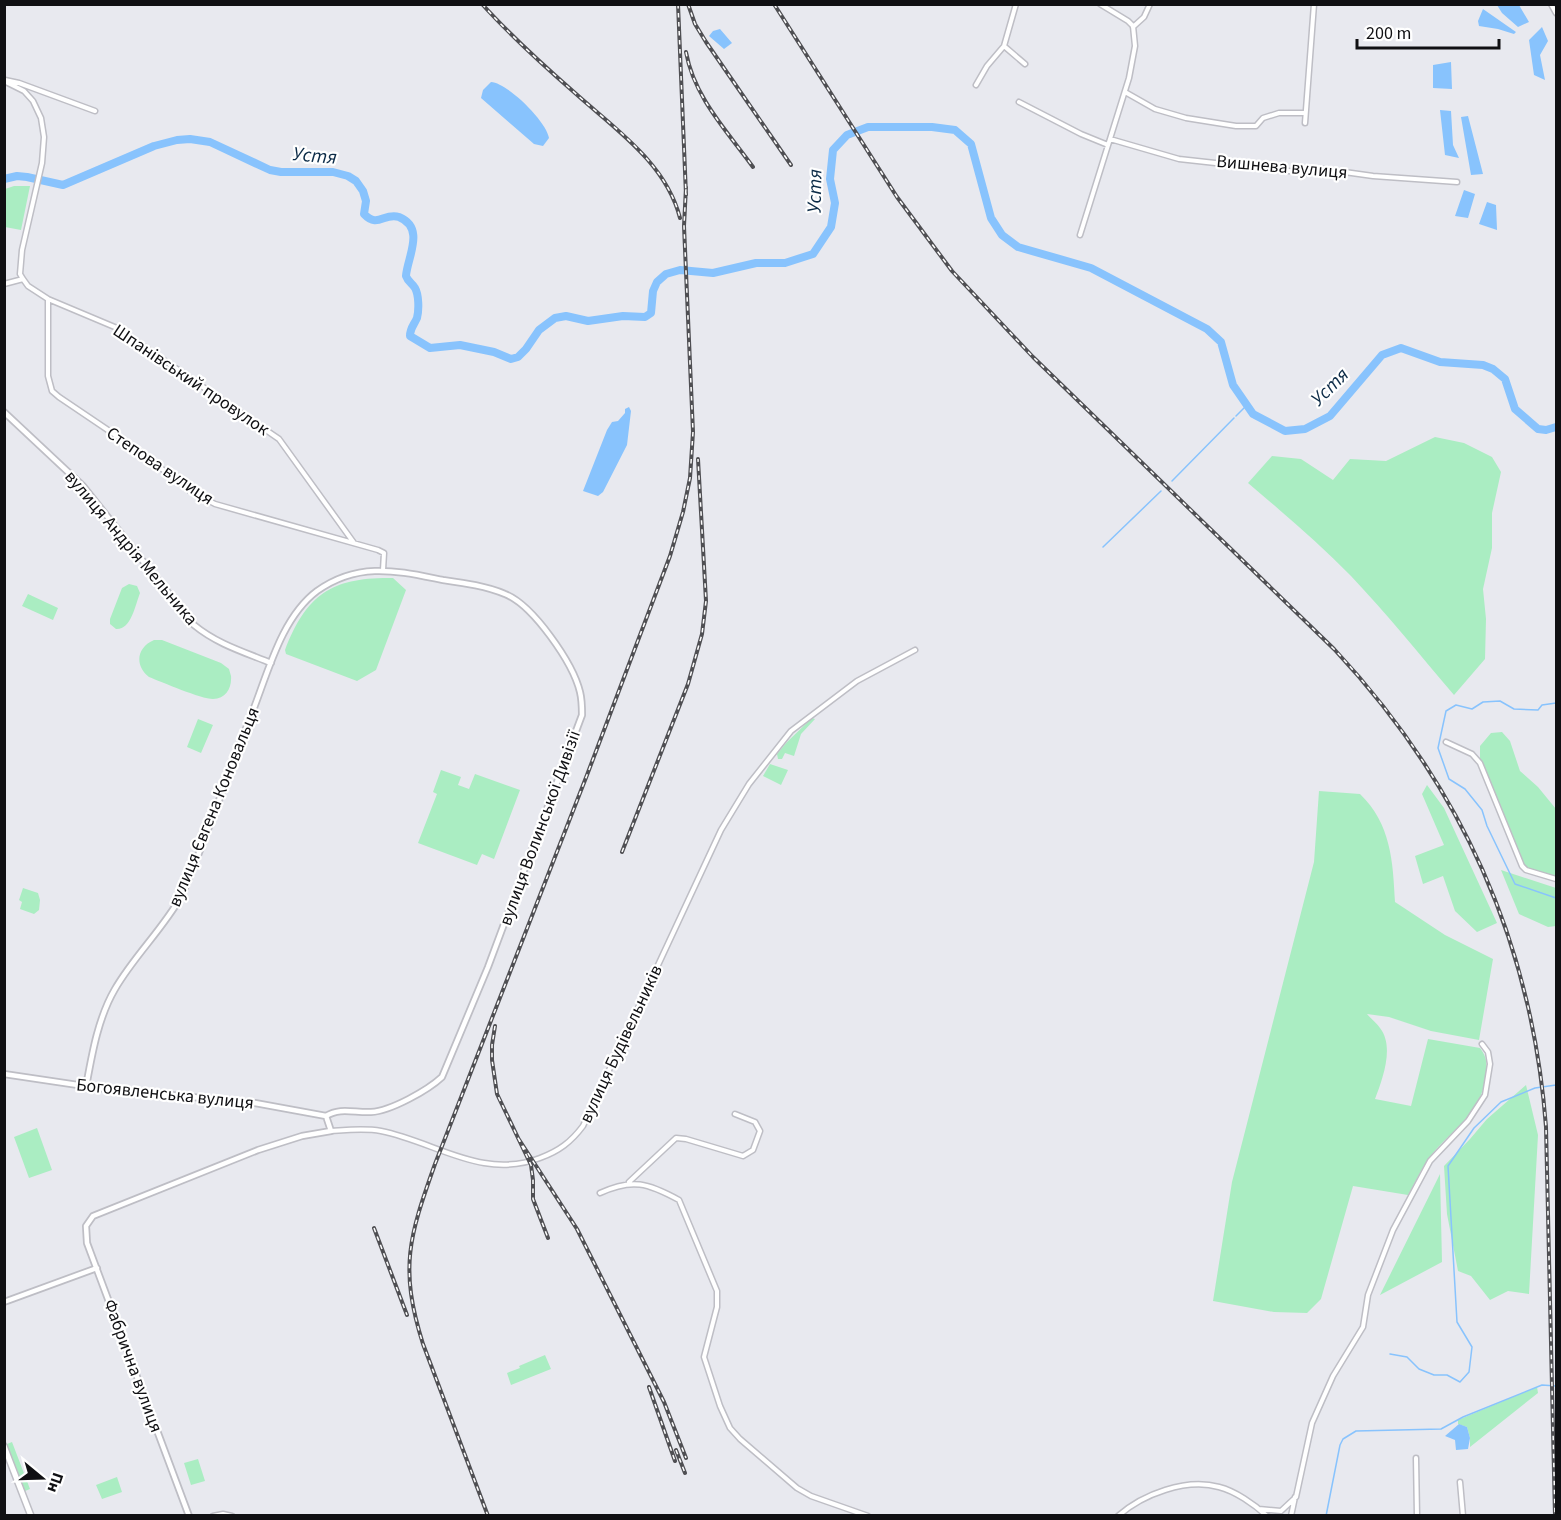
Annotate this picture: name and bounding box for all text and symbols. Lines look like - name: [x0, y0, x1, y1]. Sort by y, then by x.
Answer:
- scale bar: [1357, 12, 1500, 50]
- text: 200 m: [1366, 21, 1411, 46]
- water label: Устя: [292, 140, 338, 172]
- street label: Вишнева вулиця: [1215, 149, 1349, 185]
- water label: Устя: [801, 169, 829, 213]
- street label: Шпанівський провулок: [108, 318, 274, 442]
- water label: Устя: [1305, 362, 1355, 412]
- street label: Степова вулиця: [101, 421, 219, 511]
- street label: вулиця Андрія Мельника: [59, 465, 203, 631]
- street label: вулиця Євгена Коновальця: [162, 703, 266, 911]
- street label: вулиця Волинської Дивізії: [493, 726, 587, 929]
- street label: вулиця Будівельників: [573, 961, 669, 1127]
- street label: Богоявленська вулиця: [75, 1072, 255, 1116]
- street label: Фабрична вулиця: [97, 1296, 169, 1436]
- north arrow: [12, 1448, 72, 1508]
- text: Пн: [42, 1470, 69, 1496]

